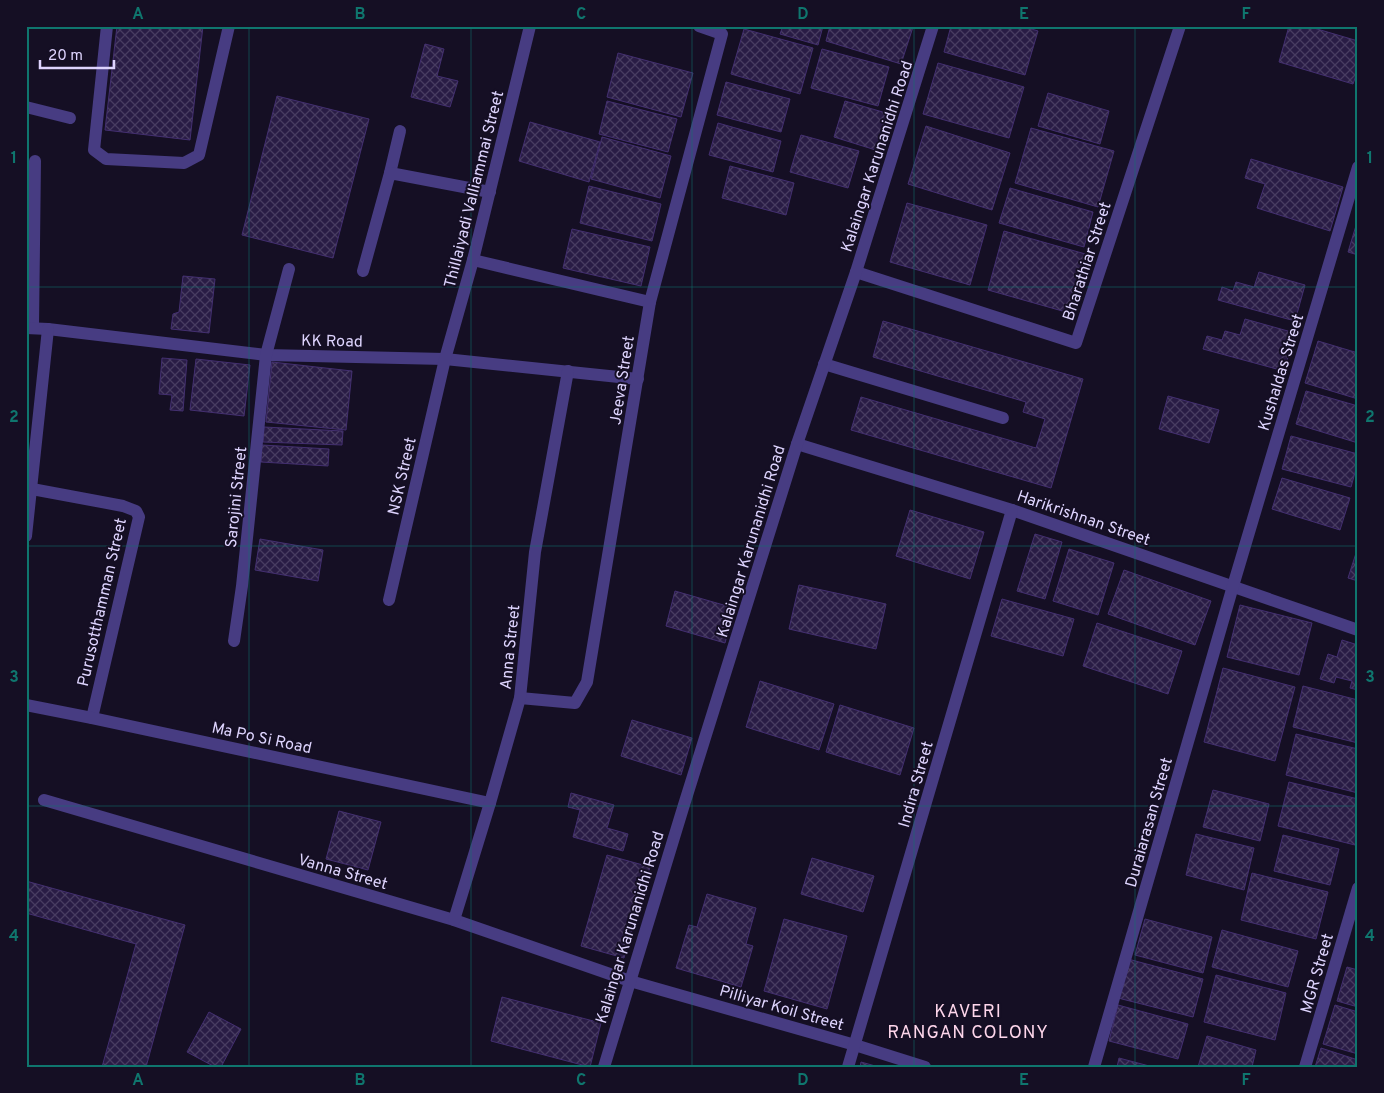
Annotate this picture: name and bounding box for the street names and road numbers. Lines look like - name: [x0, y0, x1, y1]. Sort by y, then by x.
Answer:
- street label: Kalaingar Karunanidhi Road: [837, 58, 918, 255]
- street label: Thillaiyadi Valliammai Street: [441, 89, 509, 290]
- street label: Bharathiar Street: [1059, 200, 1117, 324]
- street label: Kushaldas Street: [1255, 312, 1309, 434]
- street label: KK Road: [301, 331, 363, 353]
- street label: Jeeva Street: [606, 334, 640, 426]
- street label: NSK Street: [384, 436, 422, 517]
- street label: Kalaingar Karunanidhi Road: [713, 443, 791, 640]
- street label: Sarojini Street: [222, 445, 252, 549]
- street label: Harikrishnan Street: [1014, 487, 1153, 551]
- street label: Purusotthamman Street: [74, 516, 132, 689]
- street label: Anna Street: [497, 604, 525, 691]
- street label: Ma Po Si Road: [210, 719, 313, 759]
- street label: Indira Street: [895, 739, 939, 830]
- street label: Duraiarasan Street: [1122, 755, 1178, 890]
- street label: Kalaingar Karunanidhi Road: [592, 829, 670, 1026]
- street label: Vanna Street: [295, 851, 390, 895]
- street label: MGR Street: [1297, 931, 1339, 1016]
- street label: Pilliyar Koil Street: [717, 982, 846, 1036]

